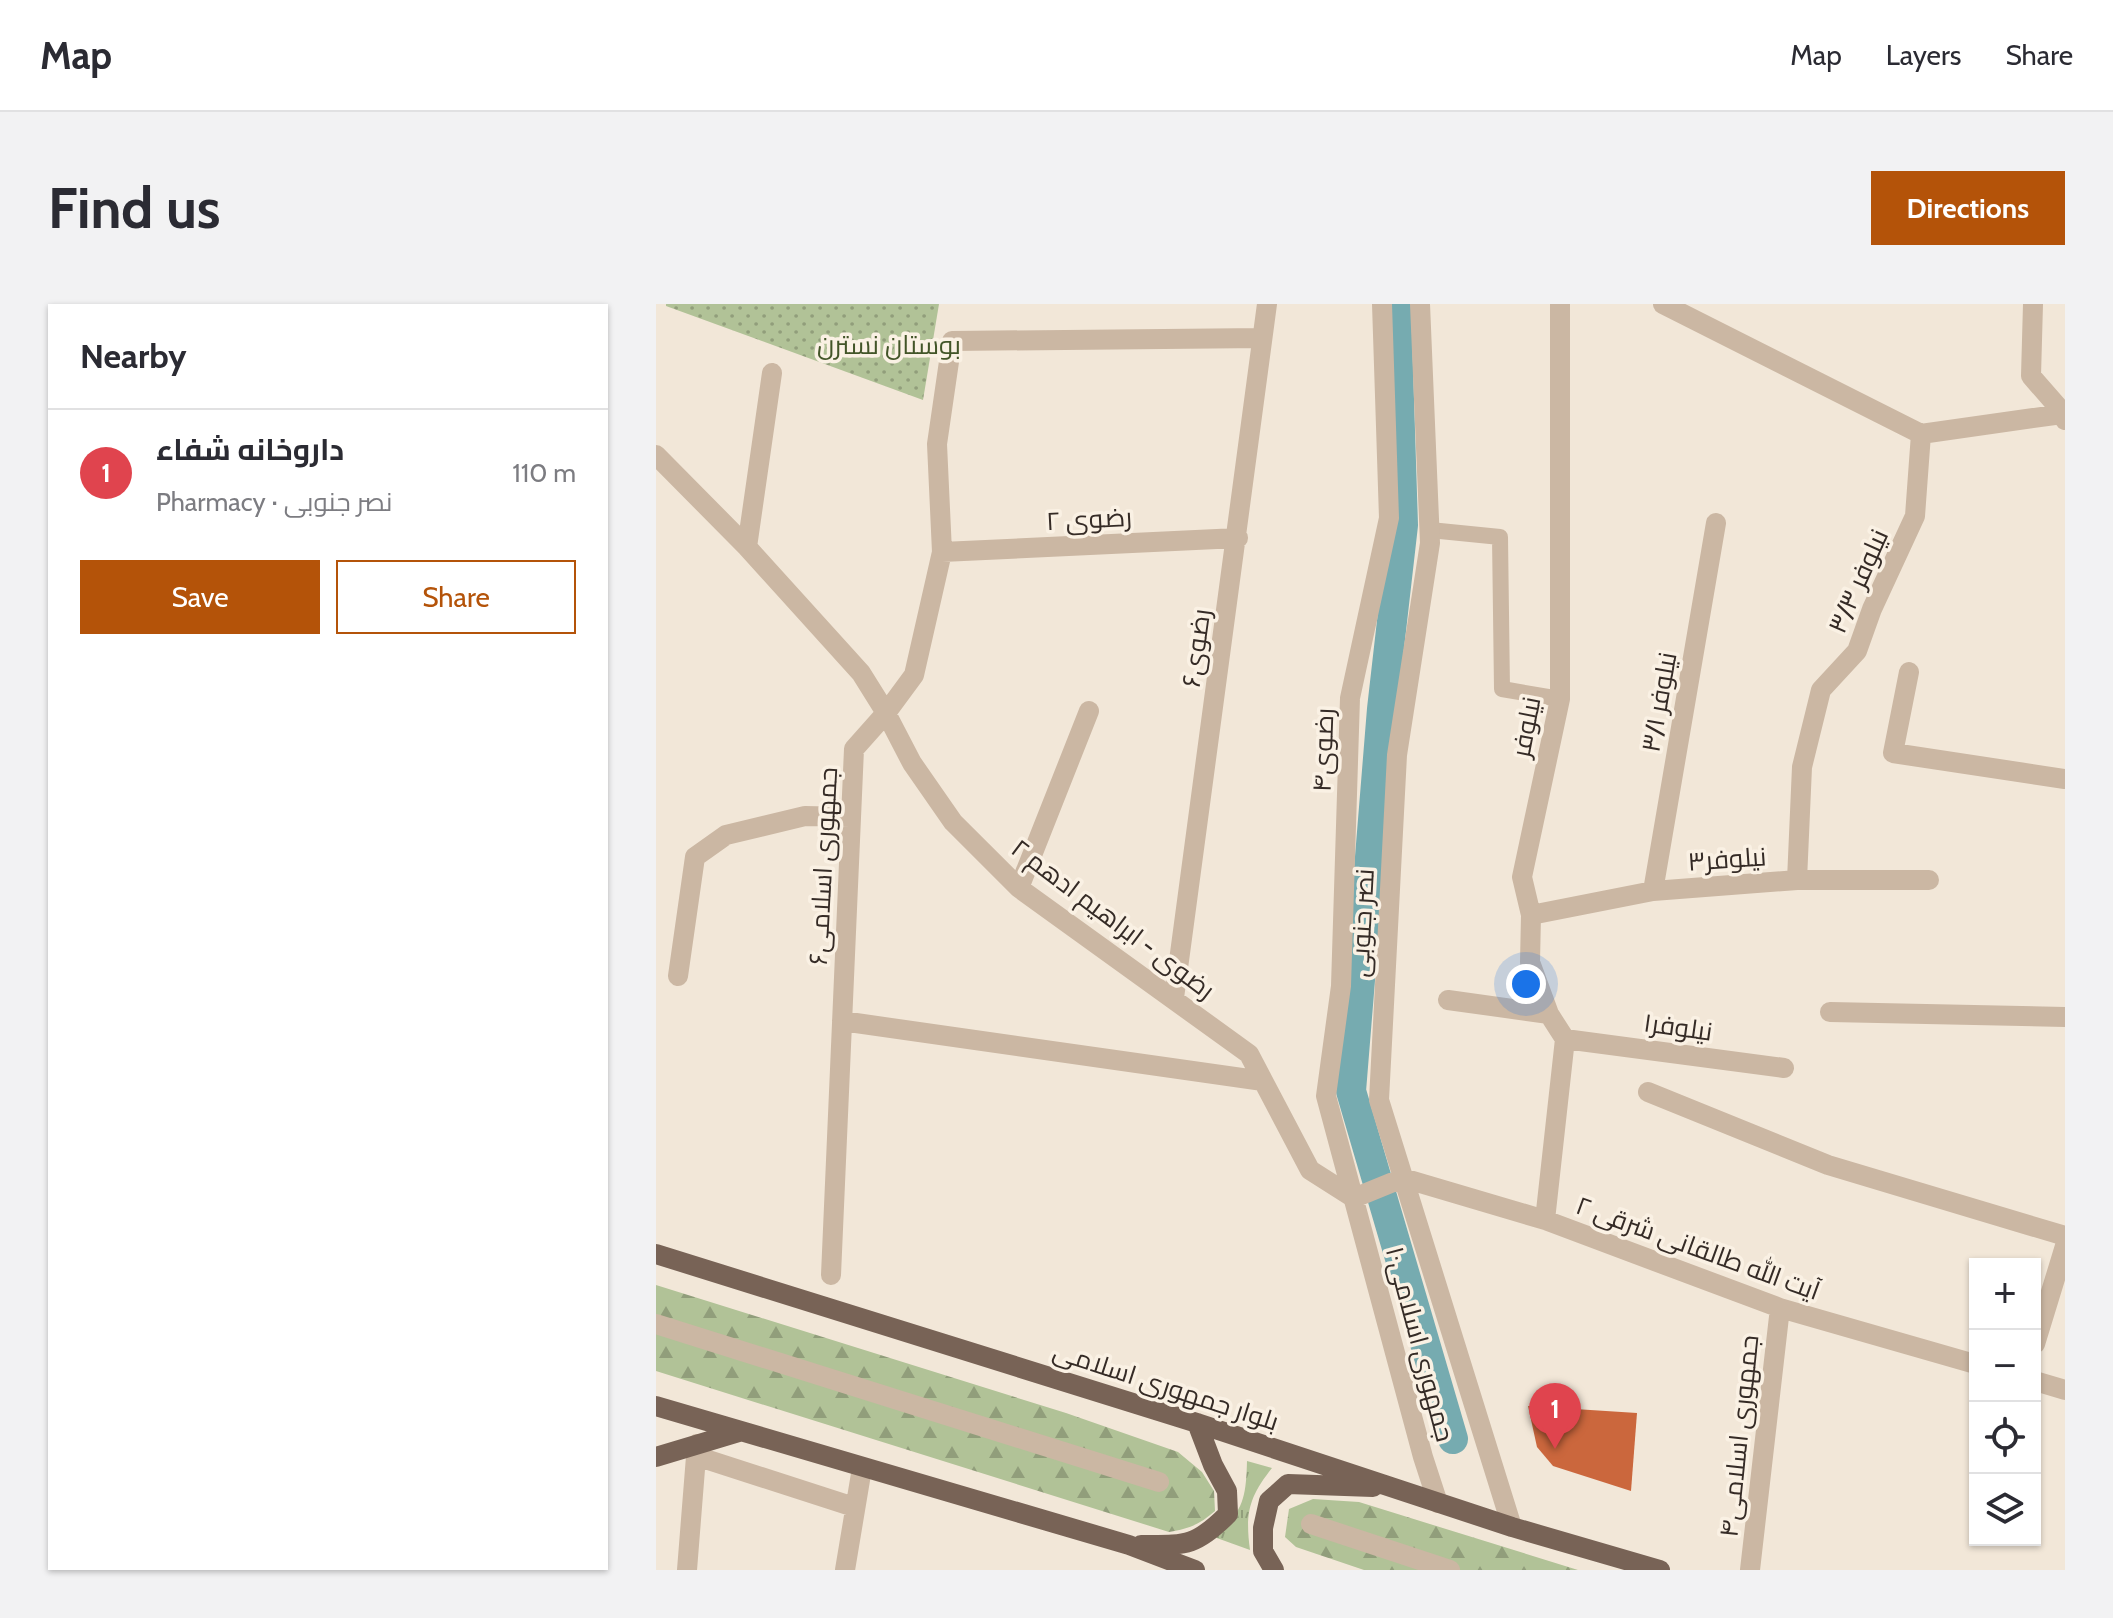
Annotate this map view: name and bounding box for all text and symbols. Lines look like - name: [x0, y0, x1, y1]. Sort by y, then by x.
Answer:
- text: Map: [40, 32, 112, 79]
- text: Map: [1790, 38, 1842, 72]
- text: Layers: [1886, 38, 1961, 72]
- text: Share: [2005, 38, 2073, 72]
- button: Directions: [1871, 171, 2065, 245]
- text: Find us: [48, 174, 221, 242]
- park label: بوستان نسترن: [817, 329, 961, 361]
- text: Nearby: [80, 335, 187, 377]
- text: داروخانه شفاء: [156, 431, 344, 468]
- text: 1: [101, 457, 111, 489]
- text: 110 m: [512, 457, 576, 489]
- text: Pharmacy · نصر جنوبی: [156, 486, 393, 518]
- street label: رضوی ۲: [1045, 501, 1133, 537]
- street label: نیلوفر ۳/۳: [1821, 524, 1895, 638]
- button: Save: [80, 560, 320, 634]
- button: Share: [336, 560, 576, 634]
- street label: رضوی۶: [1175, 607, 1217, 689]
- street label: نیلوفر ۳/۱: [1634, 649, 1684, 755]
- street label: نیلوفر: [1504, 694, 1548, 762]
- street label: رضوی۴: [1306, 708, 1340, 792]
- street label: جمهوری اسلامی۶: [802, 766, 844, 966]
- street label: رضوی - ابراهیم ادهم ۲: [1004, 832, 1221, 1007]
- street label: نیلوفر۳: [1687, 840, 1767, 878]
- street label: نصر جنوبی: [1343, 868, 1381, 978]
- your location: [1506, 964, 1546, 1004]
- street label: نیلوفر۱: [1641, 1006, 1715, 1048]
- street label: آیت الله طالقانی شرقی ۲: [1572, 1188, 1825, 1307]
- street label: جمهوری اسلامی۱۰: [1379, 1243, 1461, 1445]
- map controls: [1969, 1258, 2041, 1546]
- button: +: [1969, 1258, 2041, 1330]
- button: −: [1969, 1330, 2041, 1402]
- street label: جمهوری اسلامی۴: [1712, 1333, 1766, 1539]
- street label: بلوار جمهوری اسلامی: [1049, 1334, 1283, 1438]
- pin: 1: [1529, 1383, 1581, 1449]
- button: locate: [1969, 1402, 2041, 1474]
- button: layers: [1969, 1474, 2041, 1546]

